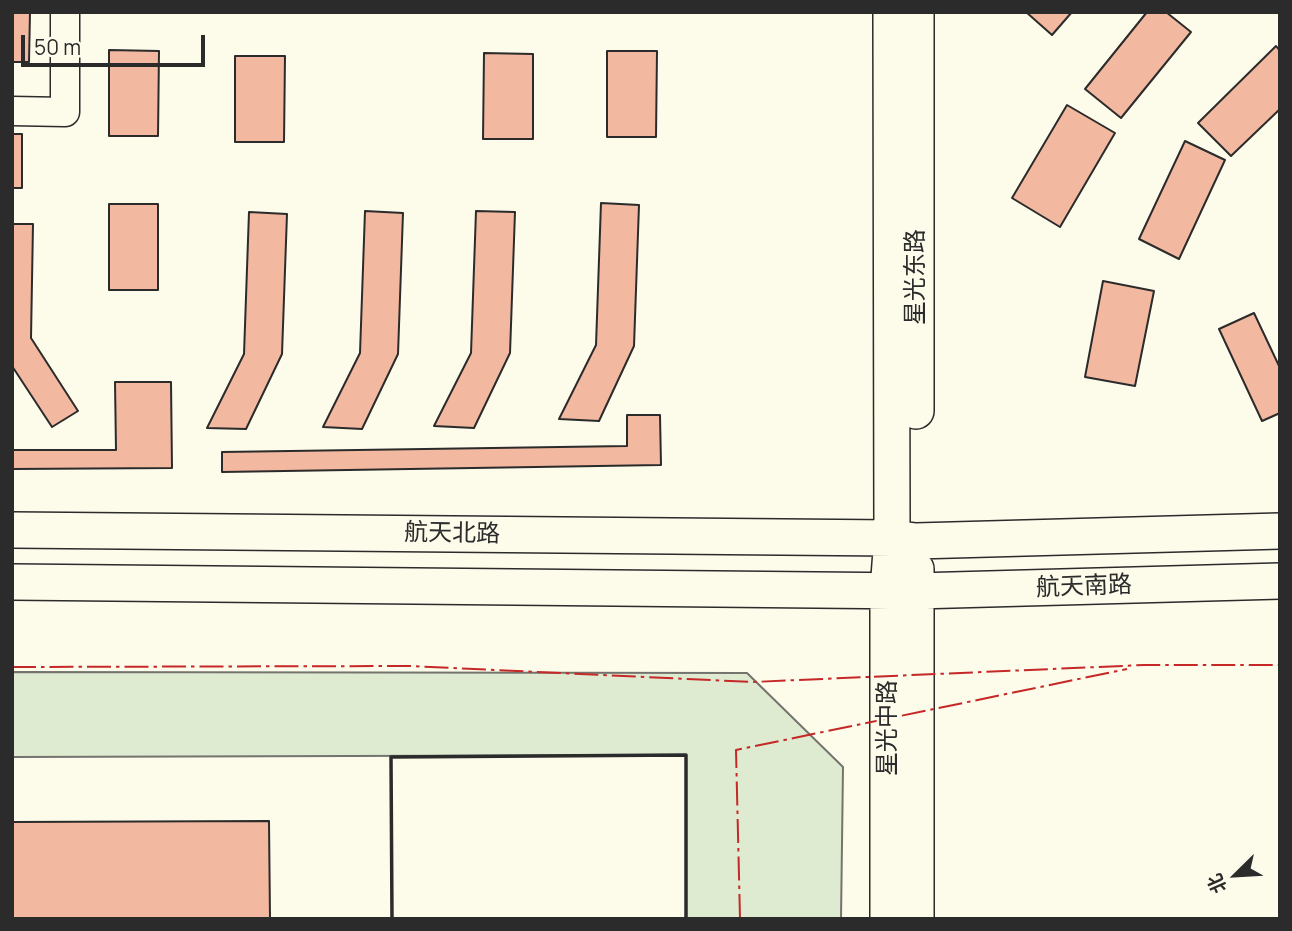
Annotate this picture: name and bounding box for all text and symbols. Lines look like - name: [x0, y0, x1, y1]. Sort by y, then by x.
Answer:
- scale bar: [24, 21, 208, 65]
- text: 50 m: [34, 33, 81, 61]
- street label: 星光东路: [902, 229, 930, 325]
- street label: 航天北路: [404, 519, 500, 549]
- street label: 航天南路: [1036, 571, 1132, 603]
- street label: 星光中路: [874, 680, 902, 776]
- north arrow: [1201, 840, 1271, 910]
- text: 北: [1201, 870, 1233, 898]

